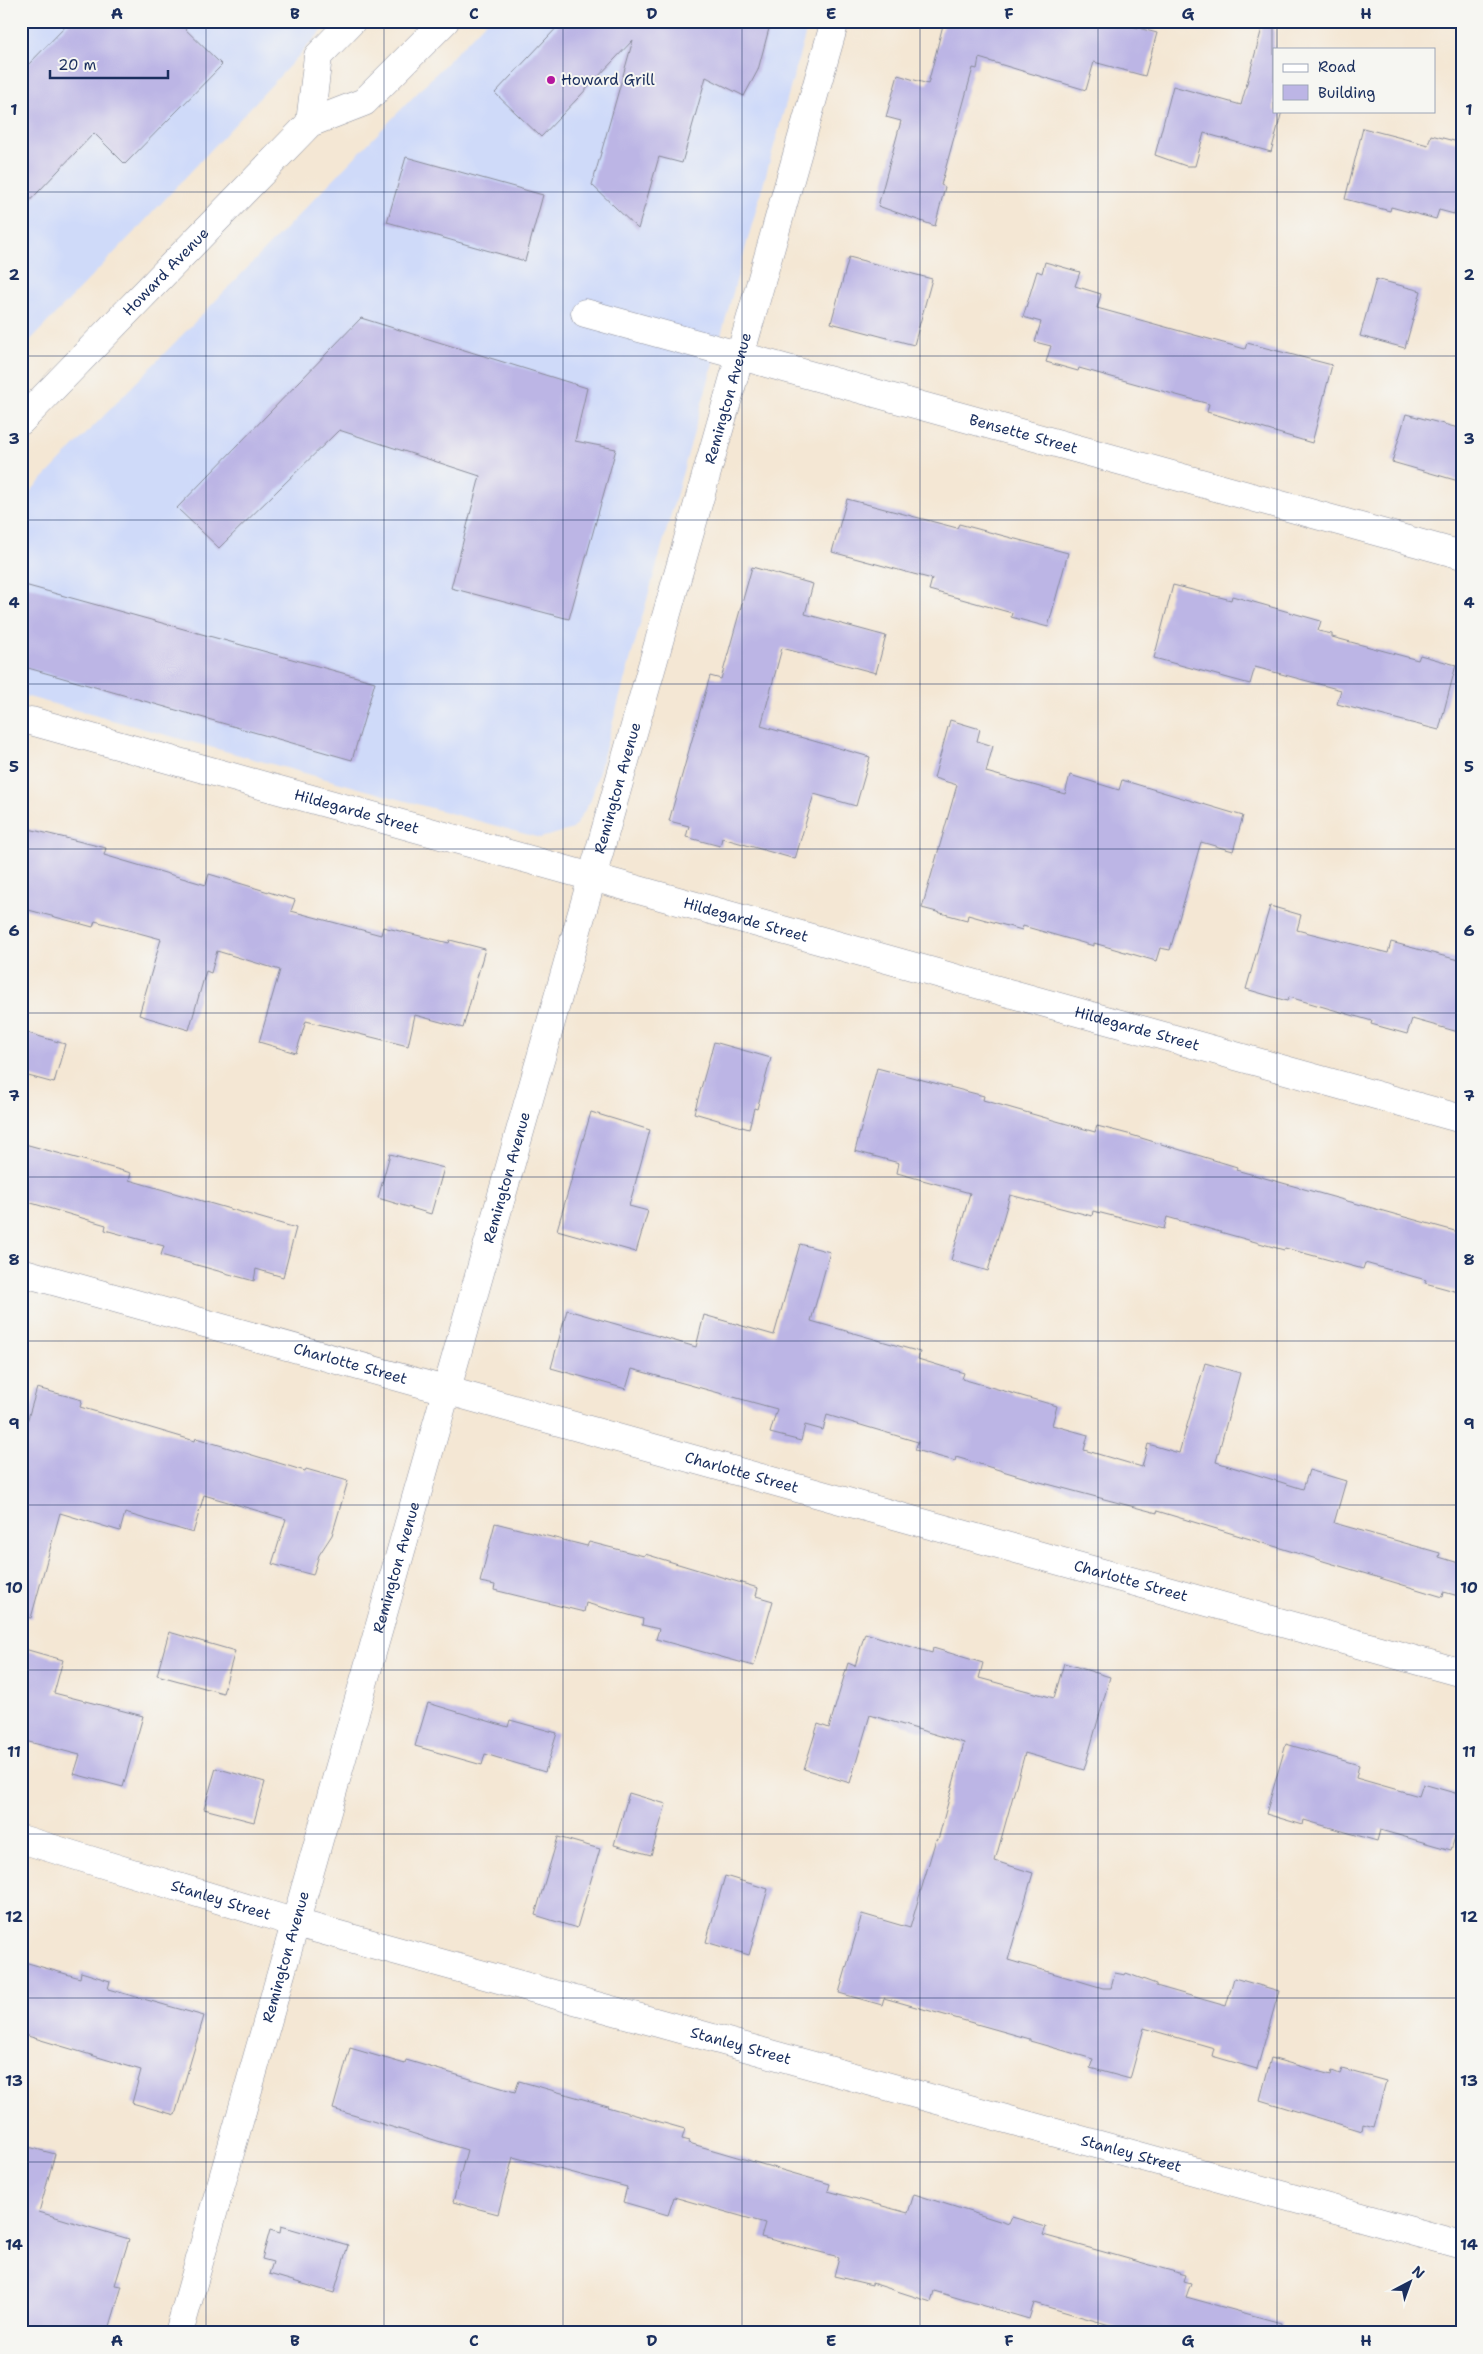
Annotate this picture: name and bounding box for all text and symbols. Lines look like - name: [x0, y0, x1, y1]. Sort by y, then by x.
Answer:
- text: A: [111, 3, 123, 24]
- text: B: [290, 3, 300, 24]
- text: C: [469, 3, 479, 24]
- text: D: [646, 3, 658, 24]
- text: E: [826, 3, 836, 24]
- text: F: [1004, 3, 1014, 24]
- text: G: [1182, 3, 1195, 24]
- text: H: [1360, 3, 1372, 24]
- scale bar: [50, 48, 168, 80]
- legend: [1273, 48, 1436, 112]
- text: 20 m: [58, 55, 97, 75]
- text: Road: [1318, 57, 1356, 77]
- place label: Howard Grill: [561, 70, 655, 90]
- marker: Howard Grill: [545, 74, 557, 86]
- text: Building: [1318, 83, 1375, 103]
- text: 1: [10, 99, 18, 120]
- text: 1: [1465, 99, 1473, 120]
- street label: Howard Avenue: [118, 223, 213, 320]
- text: 2: [8, 264, 20, 285]
- text: 2: [1463, 264, 1475, 285]
- street label: Remington Avenue: [700, 330, 756, 466]
- street label: Bensette Street: [967, 410, 1080, 459]
- text: 3: [8, 428, 20, 449]
- text: 3: [1463, 428, 1475, 449]
- text: 4: [8, 592, 20, 613]
- text: 4: [1463, 592, 1475, 613]
- street label: Remington Avenue: [589, 720, 646, 856]
- text: 5: [9, 756, 19, 777]
- text: 5: [1464, 756, 1474, 777]
- street label: Hildegarde Street: [292, 785, 421, 838]
- street label: Hildegarde Street: [681, 893, 811, 947]
- text: 6: [8, 920, 20, 941]
- text: 6: [1463, 920, 1475, 941]
- street label: Hildegarde Street: [1072, 1002, 1202, 1056]
- text: 7: [8, 1085, 20, 1106]
- text: 7: [1463, 1085, 1475, 1106]
- street label: Remington Avenue: [479, 1110, 535, 1246]
- text: 8: [8, 1249, 20, 1270]
- text: 8: [1463, 1249, 1475, 1270]
- street label: Charlotte Street: [291, 1338, 410, 1389]
- text: 9: [8, 1413, 20, 1434]
- text: 9: [1463, 1413, 1475, 1434]
- street label: Charlotte Street: [682, 1447, 801, 1498]
- street label: Remington Avenue: [368, 1499, 424, 1635]
- street label: Charlotte Street: [1072, 1555, 1190, 1606]
- text: 10: [5, 1577, 23, 1598]
- text: 10: [1460, 1577, 1478, 1598]
- text: 11: [7, 1741, 21, 1762]
- text: 11: [1462, 1741, 1476, 1762]
- street label: Stanley Street: [168, 1875, 273, 1925]
- street label: Remington Avenue: [258, 1889, 314, 2025]
- text: 12: [5, 1906, 23, 1927]
- text: 12: [1460, 1906, 1478, 1927]
- street label: Stanley Street: [688, 2022, 793, 2069]
- text: 13: [5, 2070, 23, 2091]
- text: 13: [1460, 2070, 1478, 2091]
- street label: Stanley Street: [1079, 2130, 1184, 2177]
- text: 14: [5, 2234, 23, 2255]
- text: 14: [1460, 2234, 1478, 2255]
- north arrow: [1386, 2256, 1436, 2306]
- text: N: [1408, 2262, 1429, 2283]
- text: A: [111, 2330, 123, 2351]
- text: B: [290, 2330, 300, 2351]
- text: C: [469, 2330, 479, 2351]
- text: D: [646, 2330, 658, 2351]
- text: E: [826, 2330, 836, 2351]
- text: F: [1004, 2330, 1014, 2351]
- text: G: [1182, 2330, 1195, 2351]
- text: H: [1360, 2330, 1372, 2351]

